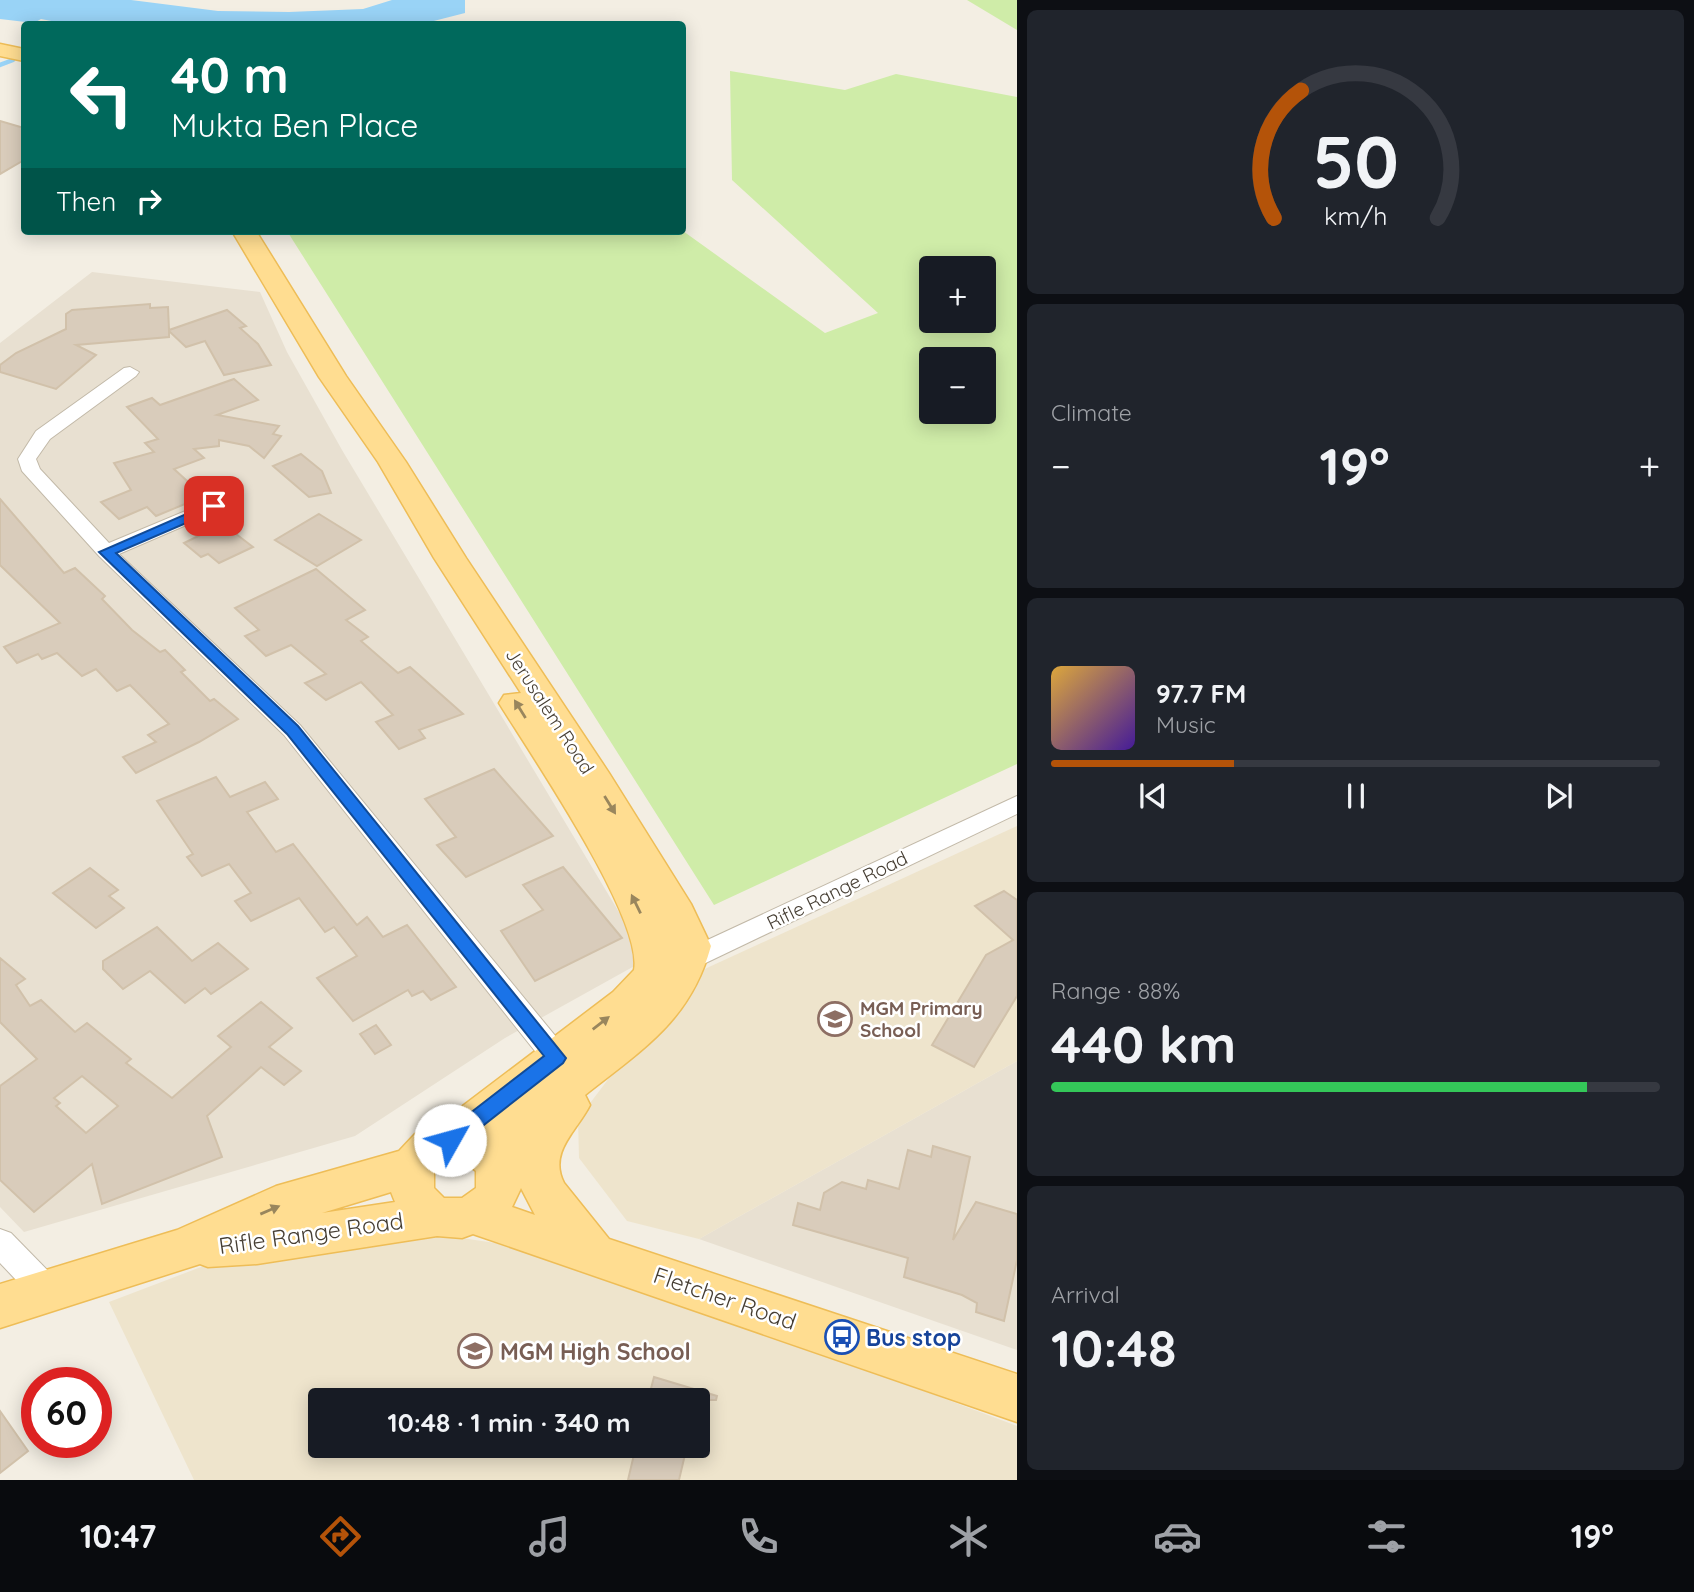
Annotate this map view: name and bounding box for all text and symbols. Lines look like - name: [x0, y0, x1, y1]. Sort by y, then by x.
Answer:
- text: 40 m: [171, 44, 289, 105]
- icon: left: [56, 49, 147, 140]
- text: Mukta Ben Place: [171, 105, 418, 145]
- text: 50: [1312, 115, 1399, 206]
- icon: right: [130, 182, 168, 220]
- text: Then: [56, 185, 116, 218]
- text: km/h: [1324, 200, 1387, 231]
- map controls: [919, 256, 996, 424]
- button: +: [919, 256, 996, 333]
- button: −: [919, 347, 996, 424]
- text: Climate: [1051, 398, 1132, 427]
- text: 19°: [1320, 433, 1390, 498]
- text: −: [1051, 442, 1071, 490]
- text: +: [1639, 442, 1660, 490]
- pin: [184, 476, 244, 536]
- icon: arrive: [195, 487, 233, 525]
- street label: Jerusalem Road: [500, 644, 600, 778]
- text: 97.7 FM: [1156, 677, 1246, 710]
- one-way arrow: [513, 699, 526, 718]
- text: Music: [1156, 710, 1216, 739]
- icon: previous: [1134, 777, 1172, 815]
- icon: pause: [1337, 777, 1375, 815]
- icon: next: [1540, 777, 1578, 815]
- one-way arrow: [603, 795, 616, 814]
- street label: Rifle Range Road: [763, 846, 911, 934]
- one-way arrow: [631, 894, 642, 914]
- text: Range · 88%: [1051, 976, 1180, 1005]
- place label: MGM Primary School: [860, 996, 983, 1042]
- school or university icon: MGM Primary School: [816, 1000, 854, 1038]
- text: 440 km: [1051, 1011, 1236, 1076]
- one-way arrow: [592, 1016, 610, 1031]
- position arrow: [413, 1103, 487, 1177]
- one-way arrow: [260, 1204, 281, 1215]
- street label: Rifle Range Road: [217, 1206, 405, 1260]
- street label: Fletcher Road: [650, 1260, 800, 1336]
- text: Arrival: [1051, 1280, 1120, 1309]
- text: 10:48: [1051, 1315, 1176, 1380]
- bus stop icon: Bus stop: [823, 1318, 861, 1356]
- place label: Bus stop: [866, 1323, 961, 1352]
- school or university icon: MGM High School: [456, 1332, 494, 1370]
- place label: MGM High School: [500, 1337, 691, 1366]
- speed limit sign: 60: [21, 1367, 112, 1458]
- text: 10:48 · 1 min · 340 m: [388, 1406, 630, 1439]
- icon: directions: [316, 1512, 365, 1561]
- icon: music: [525, 1512, 574, 1561]
- icon: phone: [734, 1512, 783, 1561]
- icon: climate: [944, 1512, 993, 1561]
- icon: car: [1153, 1512, 1202, 1561]
- icon: filters: [1362, 1512, 1411, 1561]
- text: 10:47: [80, 1516, 156, 1556]
- text: 19°: [1571, 1516, 1614, 1556]

